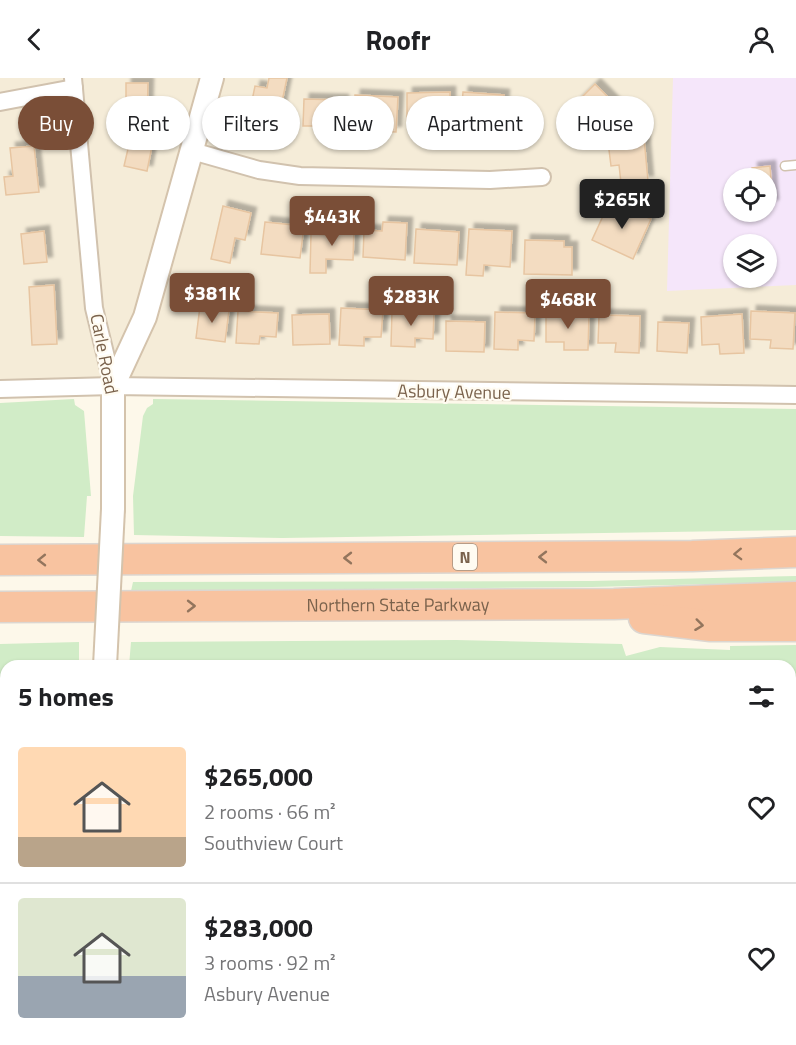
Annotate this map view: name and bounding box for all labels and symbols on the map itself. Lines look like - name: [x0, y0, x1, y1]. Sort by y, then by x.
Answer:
- pin: $265K: [580, 179, 664, 230]
- pin: $443K: [290, 196, 374, 247]
- pin: $381K: [170, 273, 254, 324]
- pin: $283K: [369, 276, 453, 327]
- pin: $468K: [526, 279, 610, 330]
- street label: Carle Road: [83, 311, 125, 396]
- street label: Asbury Avenue: [397, 377, 511, 406]
- road number: N: [453, 544, 477, 570]
- one-way arrow: [733, 548, 742, 561]
- one-way arrow: [538, 551, 547, 563]
- one-way arrow: [343, 552, 352, 564]
- one-way arrow: [37, 553, 46, 566]
- street label: Northern State Parkway: [306, 591, 490, 619]
- one-way arrow: [186, 599, 195, 612]
- one-way arrow: [694, 618, 703, 630]

